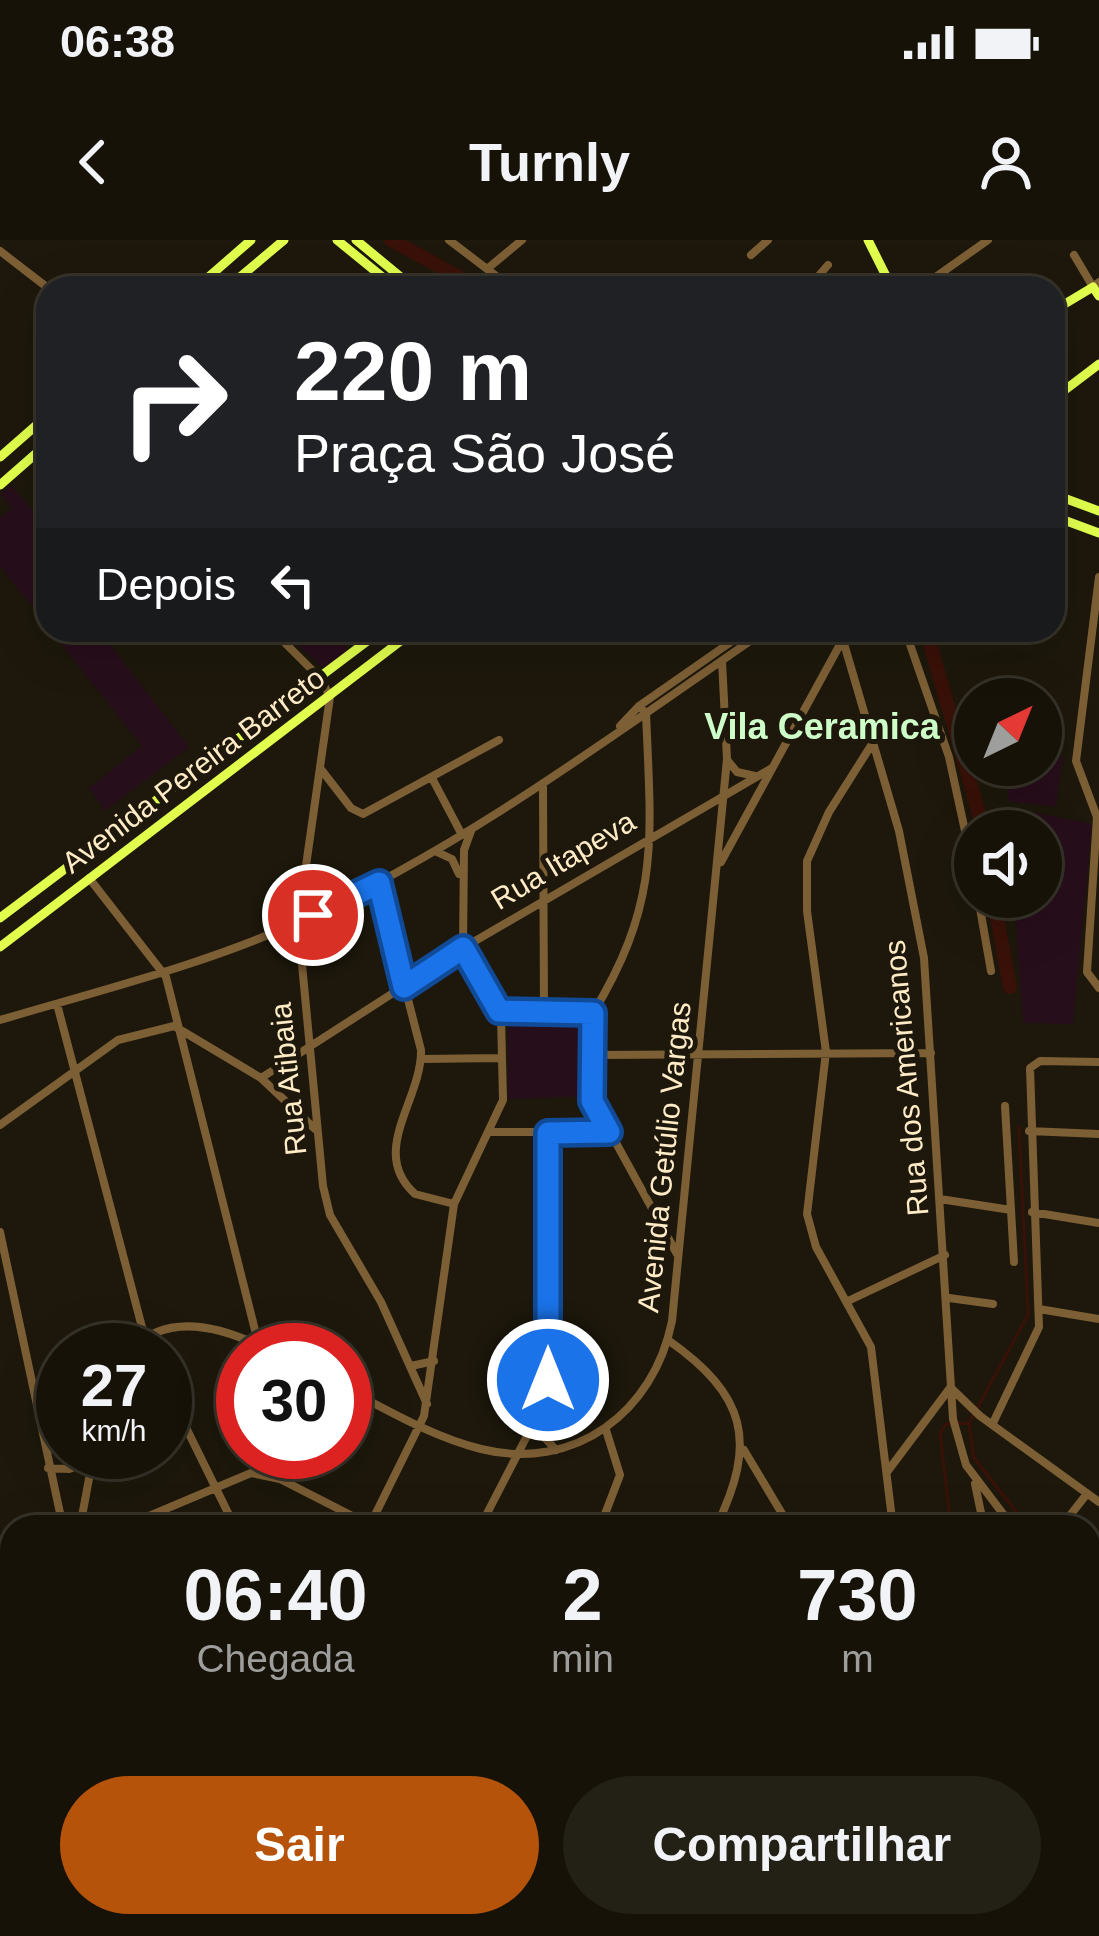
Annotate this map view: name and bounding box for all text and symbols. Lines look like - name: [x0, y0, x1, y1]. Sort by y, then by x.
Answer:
- text: 06:38: [60, 16, 175, 67]
- icon: back: [60, 129, 126, 195]
- icon: person: [973, 129, 1039, 195]
- text: Turnly: [469, 132, 630, 192]
- icon: right: [96, 324, 252, 480]
- text: 220 m: [294, 324, 532, 418]
- text: Praça São José: [294, 423, 675, 483]
- icon: left: [260, 552, 326, 618]
- text: Depois: [96, 559, 236, 610]
- street label: Avenida Pereira Barreto: [55, 661, 331, 879]
- north arrow: [954, 678, 1062, 786]
- map controls: [954, 678, 1062, 918]
- district label: Vila Ceramica: [704, 706, 941, 747]
- street label: Rua Itapeva: [485, 804, 641, 916]
- button: sound: [954, 810, 1062, 918]
- pin: [262, 864, 364, 966]
- icon: arrive: [280, 882, 346, 948]
- street label: Rua dos Americanos: [877, 939, 935, 1217]
- street label: Avenida Getúlio Vargas: [631, 1000, 697, 1314]
- street label: Rua Atibaia: [264, 1001, 312, 1157]
- position arrow: [485, 1317, 611, 1443]
- speed limit sign: 30: [216, 1323, 372, 1479]
- text: 27: [81, 1352, 147, 1419]
- text: km/h: [81, 1414, 147, 1447]
- text: 06:40: [183, 1555, 368, 1635]
- text: 2: [562, 1555, 603, 1635]
- text: 730: [797, 1555, 918, 1635]
- text: Chegada: [196, 1637, 355, 1680]
- text: min: [551, 1637, 614, 1680]
- text: m: [841, 1637, 874, 1680]
- button: Sair: [60, 1776, 539, 1914]
- button: Compartilhar: [563, 1776, 1041, 1914]

